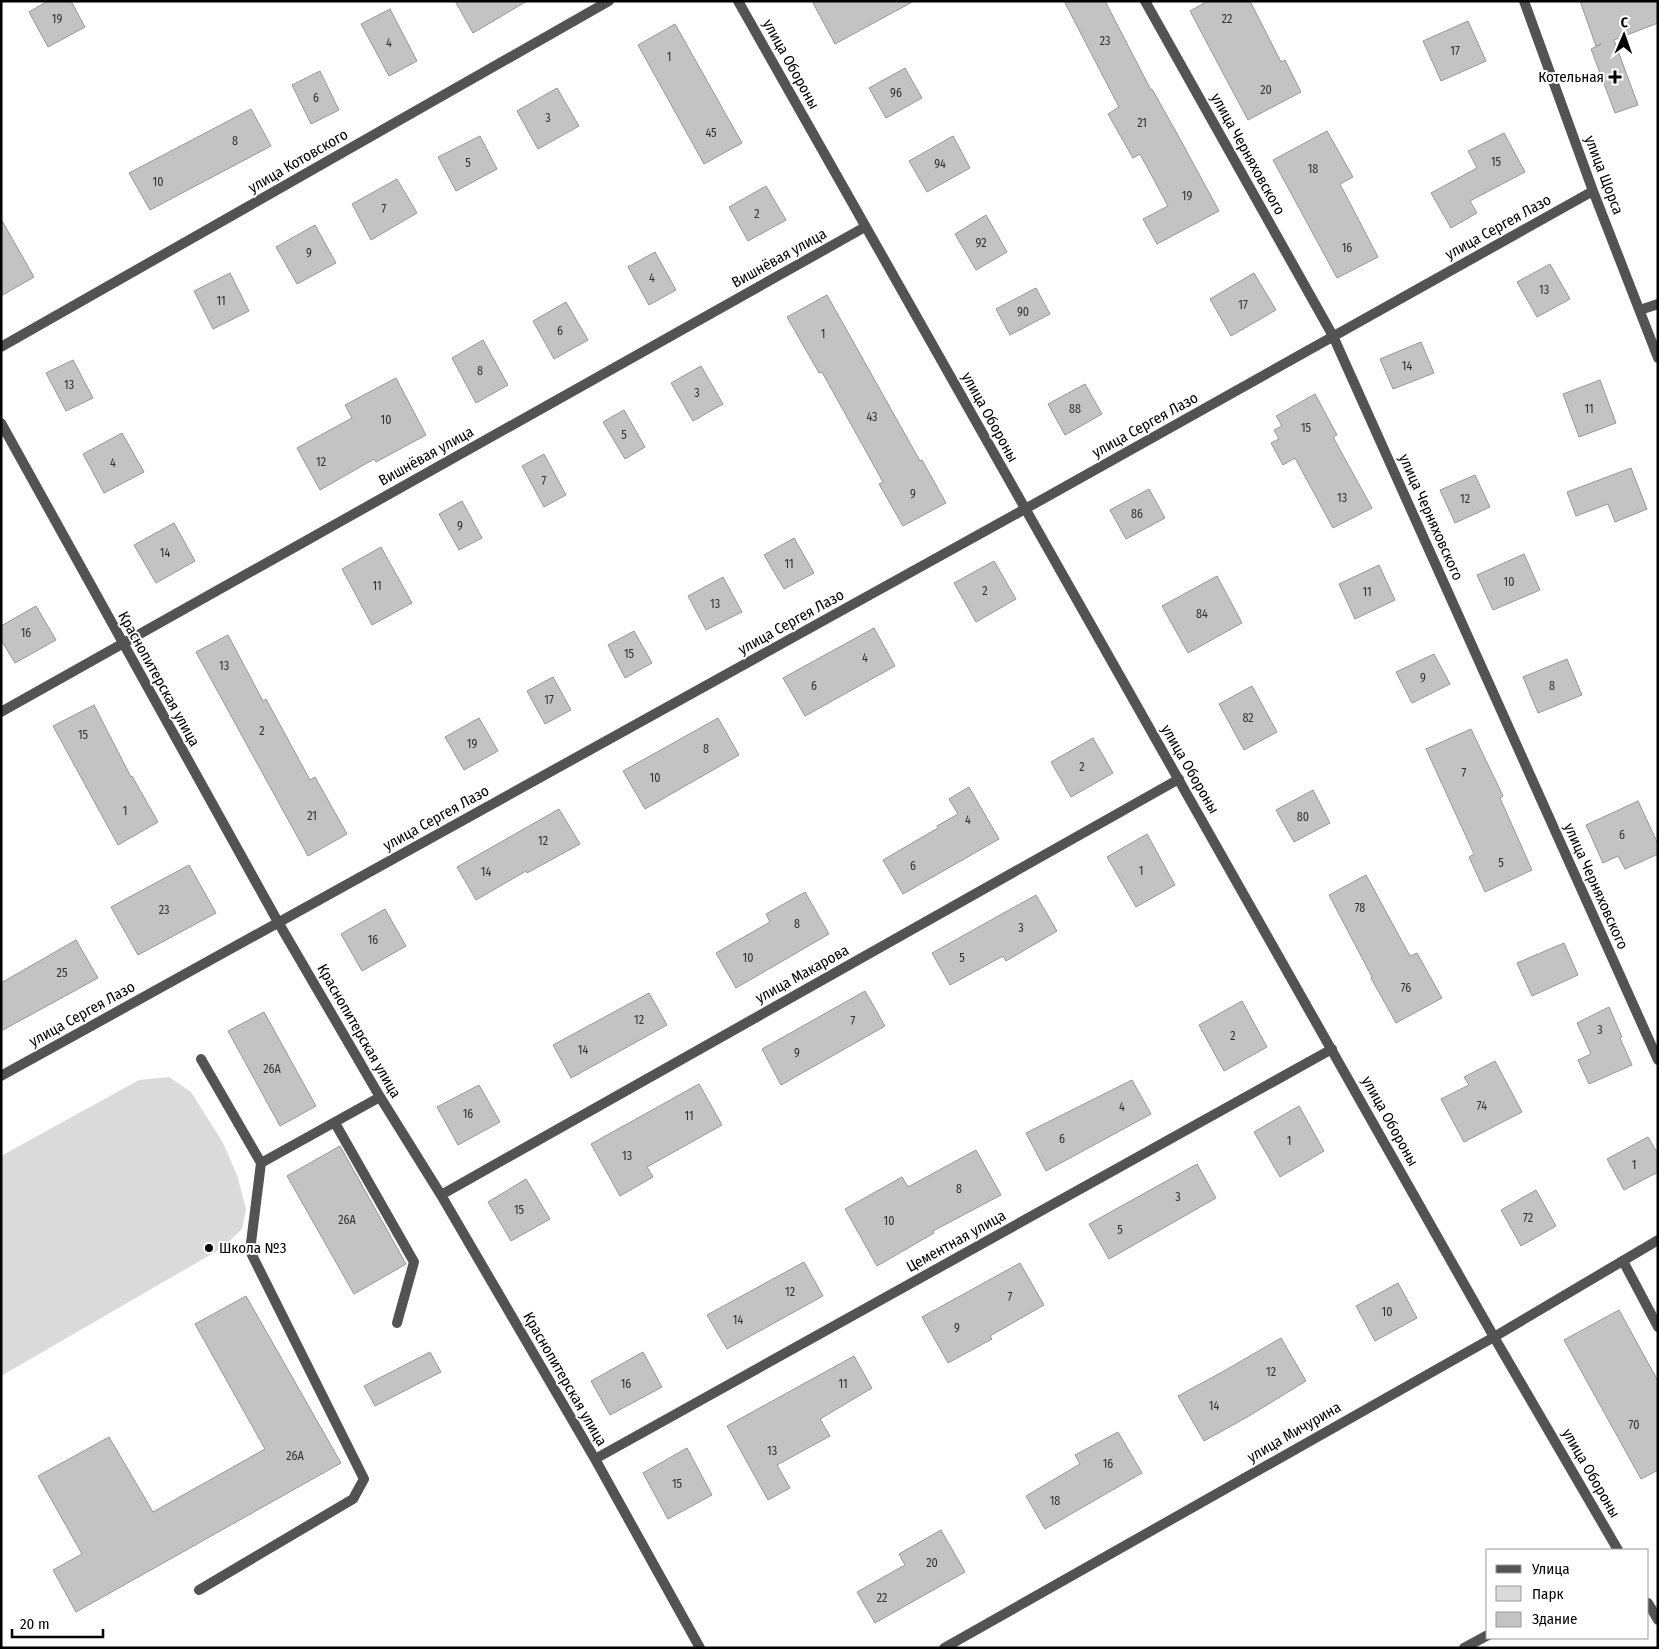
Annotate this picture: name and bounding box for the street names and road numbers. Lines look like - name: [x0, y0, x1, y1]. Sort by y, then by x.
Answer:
- street label: улица Обороны: [759, 16, 823, 112]
- street label: улица Черняховского: [1207, 90, 1289, 218]
- street label: улица Котовского: [245, 125, 351, 197]
- street label: улица Щорса: [1581, 133, 1627, 217]
- street label: улица Сергея Лазо: [1442, 190, 1554, 264]
- street label: Вишнёвая улица: [728, 225, 830, 291]
- street label: улица Обороны: [958, 369, 1022, 465]
- street label: улица Сергея Лазо: [1089, 388, 1201, 462]
- street label: Вишнёвая улица: [375, 423, 477, 489]
- street label: улица Черняховского: [1395, 451, 1467, 583]
- street label: улица Сергея Лазо: [735, 585, 847, 659]
- street label: Краснопитерская улица: [114, 608, 204, 750]
- street label: улица Обороны: [1157, 721, 1223, 817]
- street label: улица Сергея Лазо: [380, 781, 492, 855]
- street label: улица Черняховского: [1560, 820, 1632, 952]
- street label: улица Макарова: [752, 941, 852, 1007]
- street label: Краснопитерская улица: [313, 961, 405, 1101]
- street label: улица Сергея Лазо: [26, 977, 138, 1051]
- street label: улица Обороны: [1358, 1073, 1422, 1169]
- street label: Цементная улица: [903, 1206, 1009, 1276]
- street label: Краснопитерская улица: [519, 1309, 611, 1449]
- street label: улица Мичурина: [1244, 1398, 1344, 1466]
- street label: улица Обороны: [1558, 1425, 1624, 1521]

